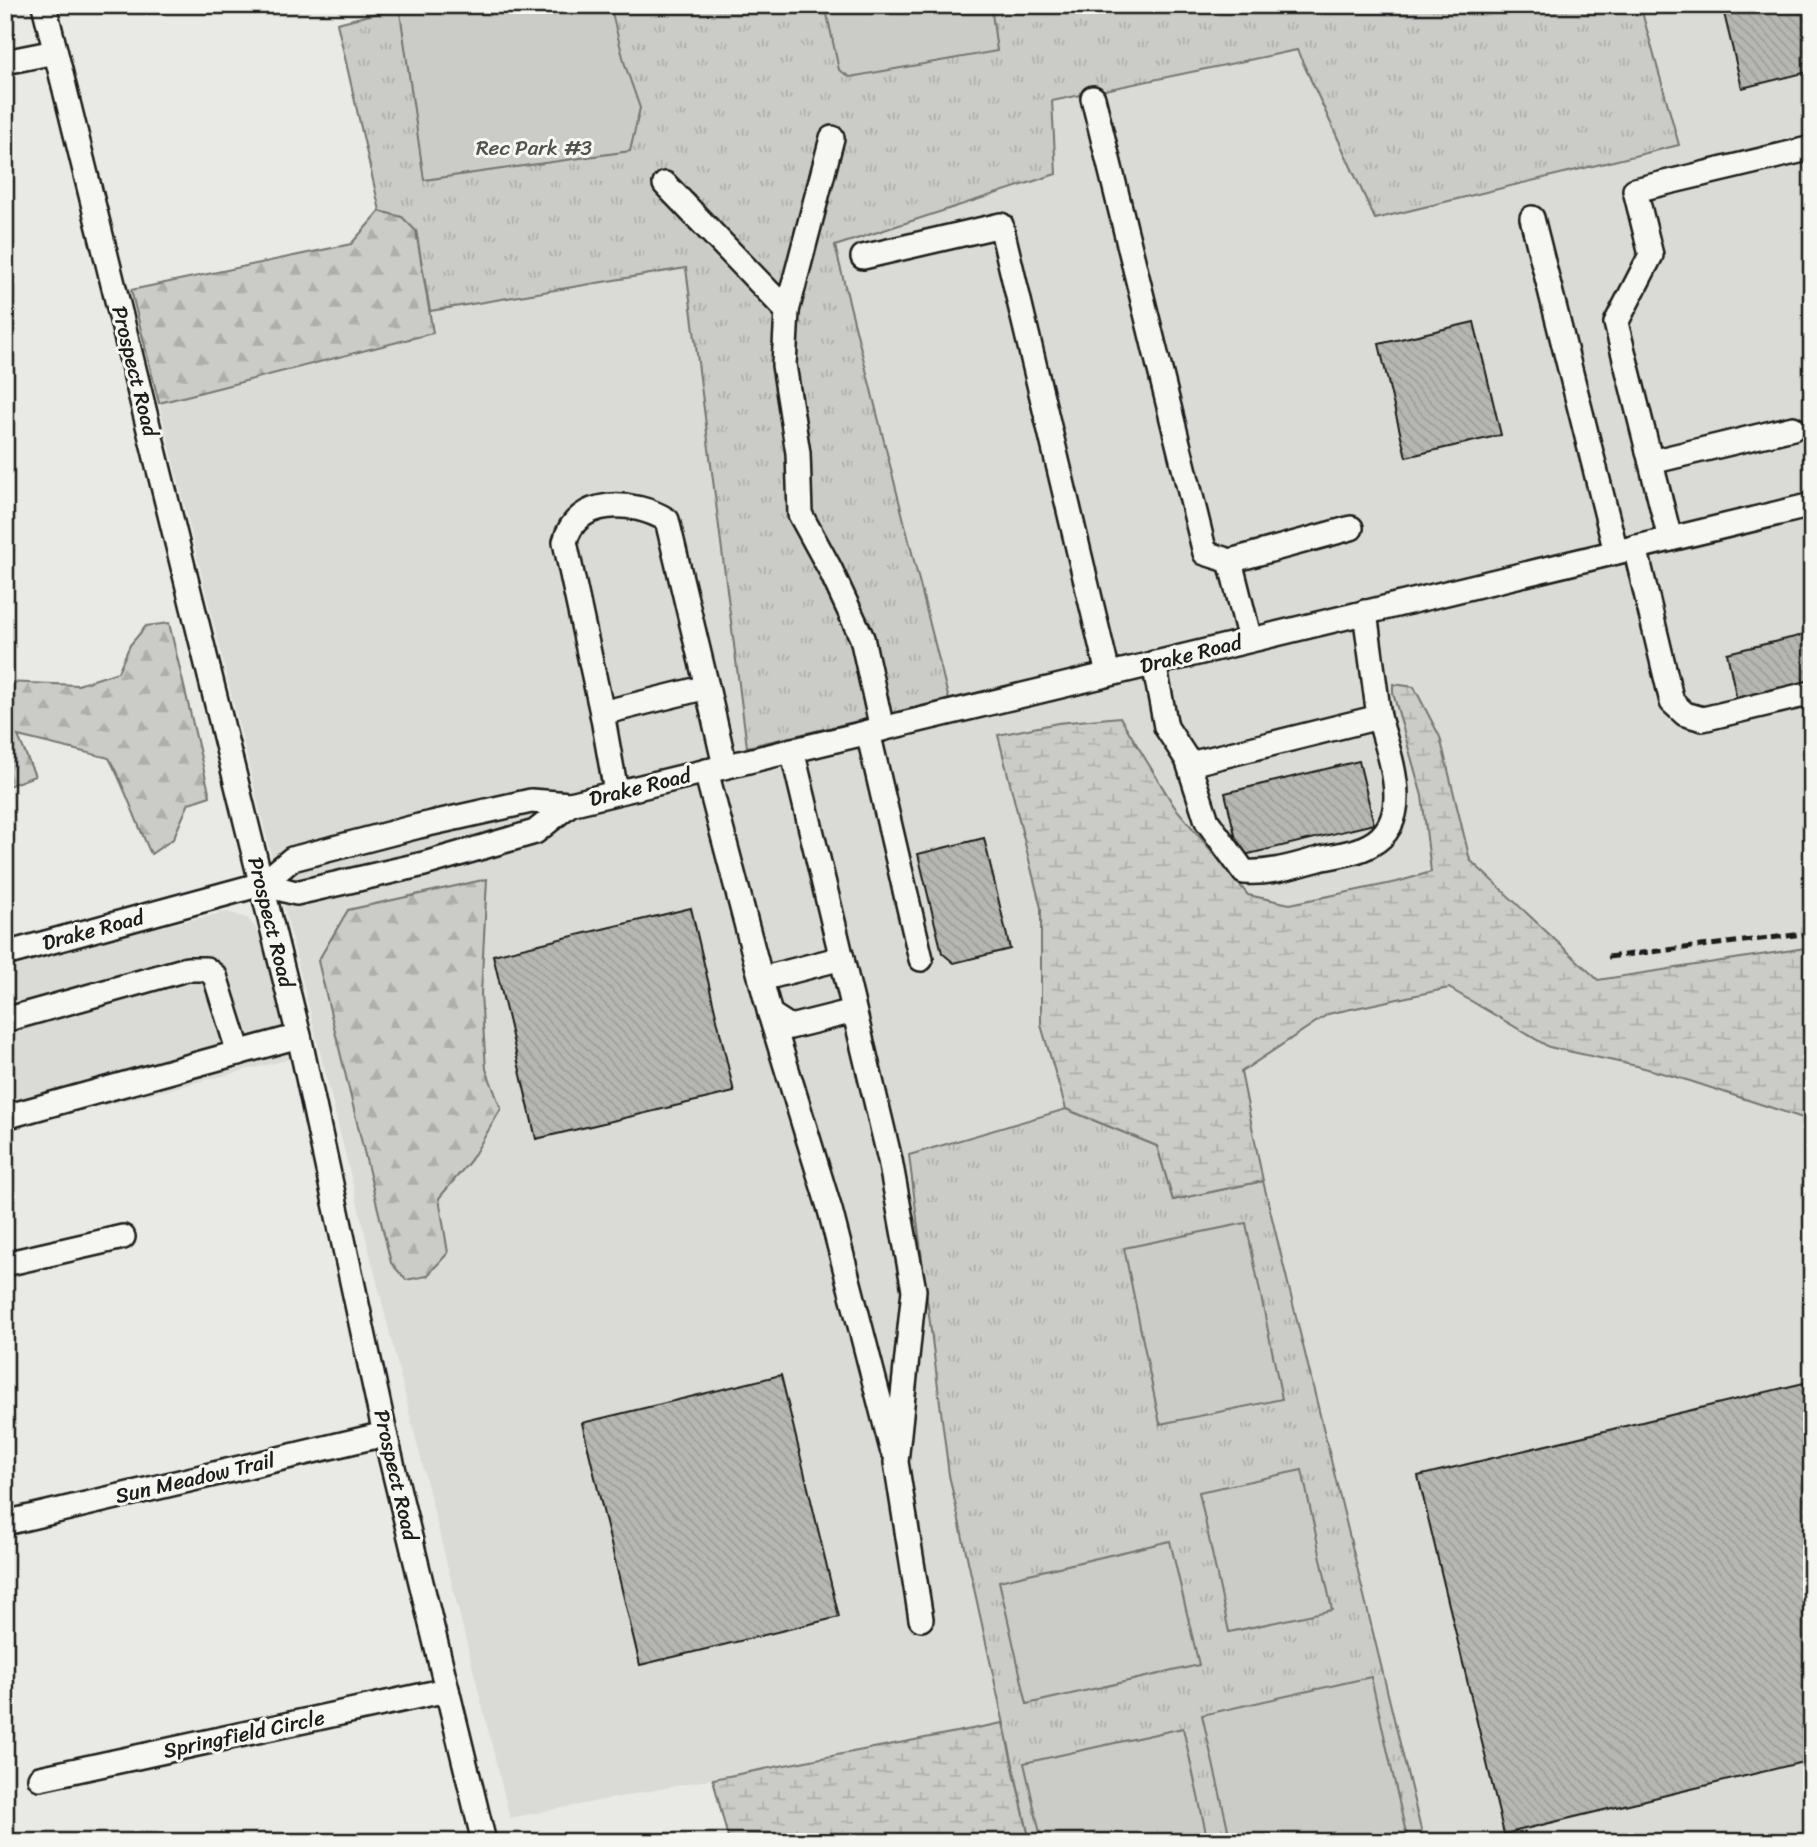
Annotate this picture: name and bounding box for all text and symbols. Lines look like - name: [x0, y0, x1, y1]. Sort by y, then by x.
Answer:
- park label: Rec Park #3: [476, 129, 593, 167]
- street label: Prospect Road: [100, 302, 170, 442]
- street label: Drake Road: [1136, 623, 1248, 685]
- street label: Drake Road: [585, 756, 697, 818]
- street label: Prospect Road: [236, 853, 306, 993]
- street label: Drake Road: [38, 898, 150, 962]
- street label: Prospect Road: [362, 1406, 430, 1546]
- street label: Sun Meadow Trail: [111, 1441, 280, 1515]
- street label: Springfield Circle: [160, 1698, 329, 1770]

